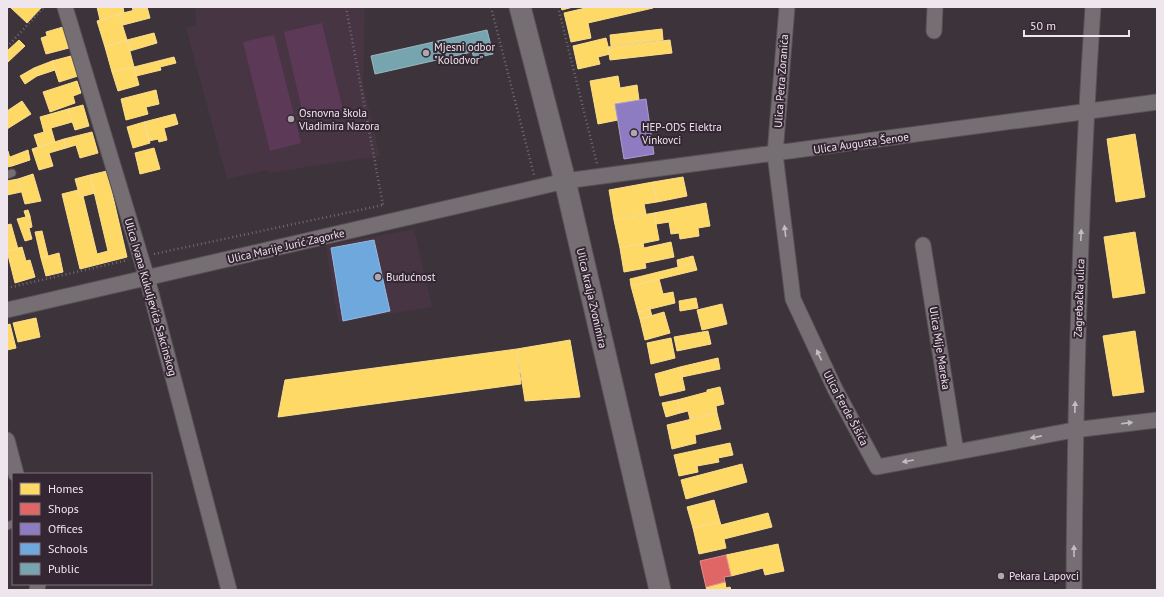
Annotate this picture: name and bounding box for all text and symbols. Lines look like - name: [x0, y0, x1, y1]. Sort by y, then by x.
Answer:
- scale bar: [1024, 12, 1129, 38]
- text: 50 m: [1030, 18, 1056, 33]
- street label: Ulica Petra Zoranića: [771, 34, 791, 128]
- place label: Mjesni odbor "Kolodvor": [434, 40, 495, 67]
- marker: Mjesni odbor "Kolodvor": [421, 48, 431, 58]
- place label: Osnovna škola Vladimira Nazora: [298, 106, 380, 133]
- marker: Osnovna škola Vladimira Nazora: [286, 114, 296, 124]
- place label: HEP-ODS Elektra Vinkovci: [641, 120, 722, 147]
- marker: HEP-ODS Elektra Vinkovci: [629, 128, 639, 138]
- street label: Ulica Augusta Šenoe: [812, 129, 910, 157]
- street label: Ulica Ivana Kukuljevića Sakcinskog: [122, 216, 180, 378]
- one-way arrow: [782, 225, 788, 237]
- street label: Ulica Marije Jurić Zagorke: [226, 226, 346, 266]
- one-way arrow: [1078, 229, 1085, 241]
- street label: Ulica kralja Zvonimira: [574, 247, 610, 349]
- street label: Zagrebačka ulica: [1071, 258, 1087, 338]
- place label: Budućnost: [386, 270, 436, 284]
- marker: Budućnost: [373, 272, 383, 282]
- street label: Ulica Mije Mareka: [927, 305, 953, 391]
- one-way arrow: [816, 349, 822, 360]
- street label: Ulica Ferde Šišića: [820, 368, 872, 448]
- one-way arrow: [1072, 401, 1079, 413]
- one-way arrow: [1121, 420, 1133, 427]
- one-way arrow: [1030, 434, 1042, 440]
- one-way arrow: [902, 458, 914, 464]
- legend: [12, 473, 152, 585]
- text: Homes: [48, 481, 83, 496]
- text: Shops: [48, 501, 79, 516]
- text: Offices: [48, 521, 83, 536]
- text: Schools: [48, 541, 88, 556]
- one-way arrow: [1071, 544, 1077, 557]
- text: Public: [48, 561, 80, 576]
- place label: Pekara Lapovci: [1009, 569, 1079, 583]
- marker: Pekara Lapovci: [996, 571, 1006, 581]

